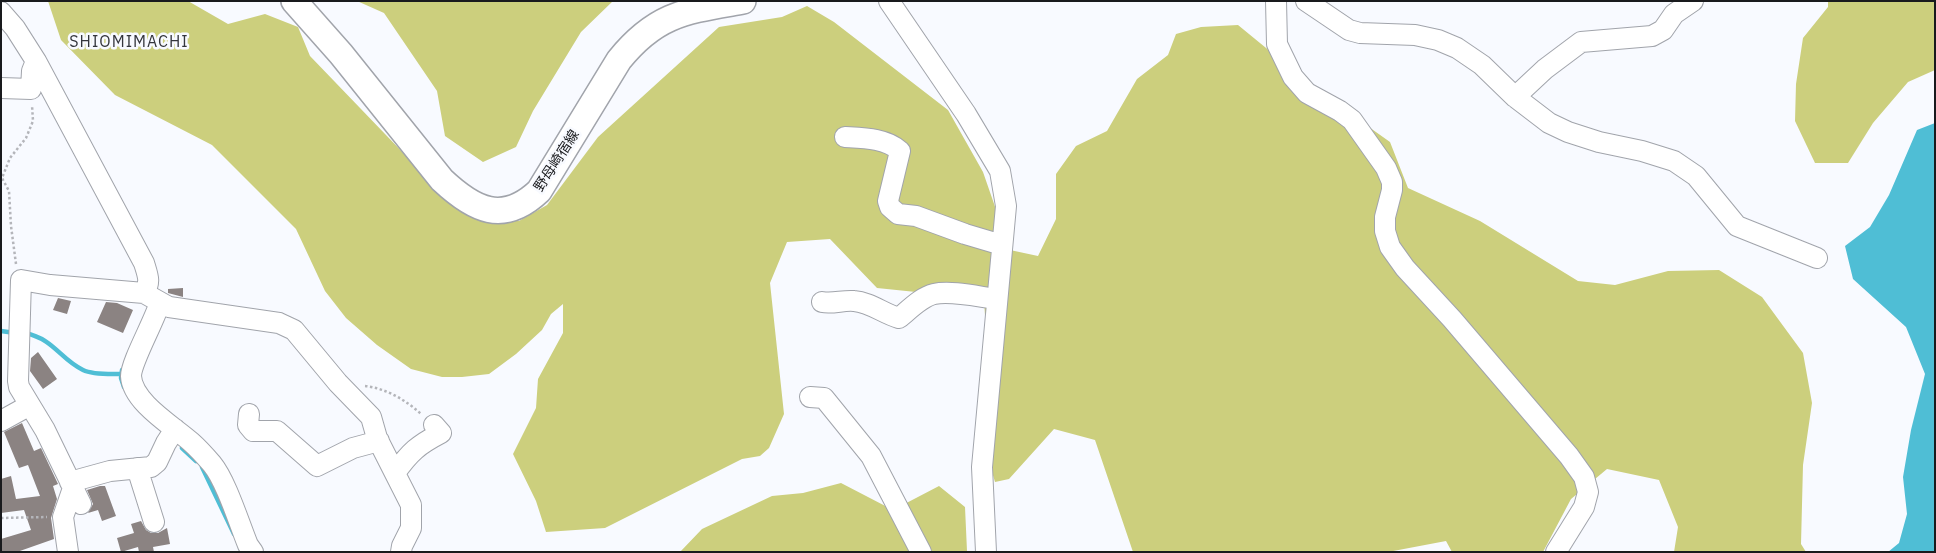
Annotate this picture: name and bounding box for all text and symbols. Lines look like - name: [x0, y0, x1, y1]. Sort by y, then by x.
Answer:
- district label: SHIOMIMACHI: [68, 32, 190, 52]
- street label: 野母崎宿線: [531, 127, 583, 195]

